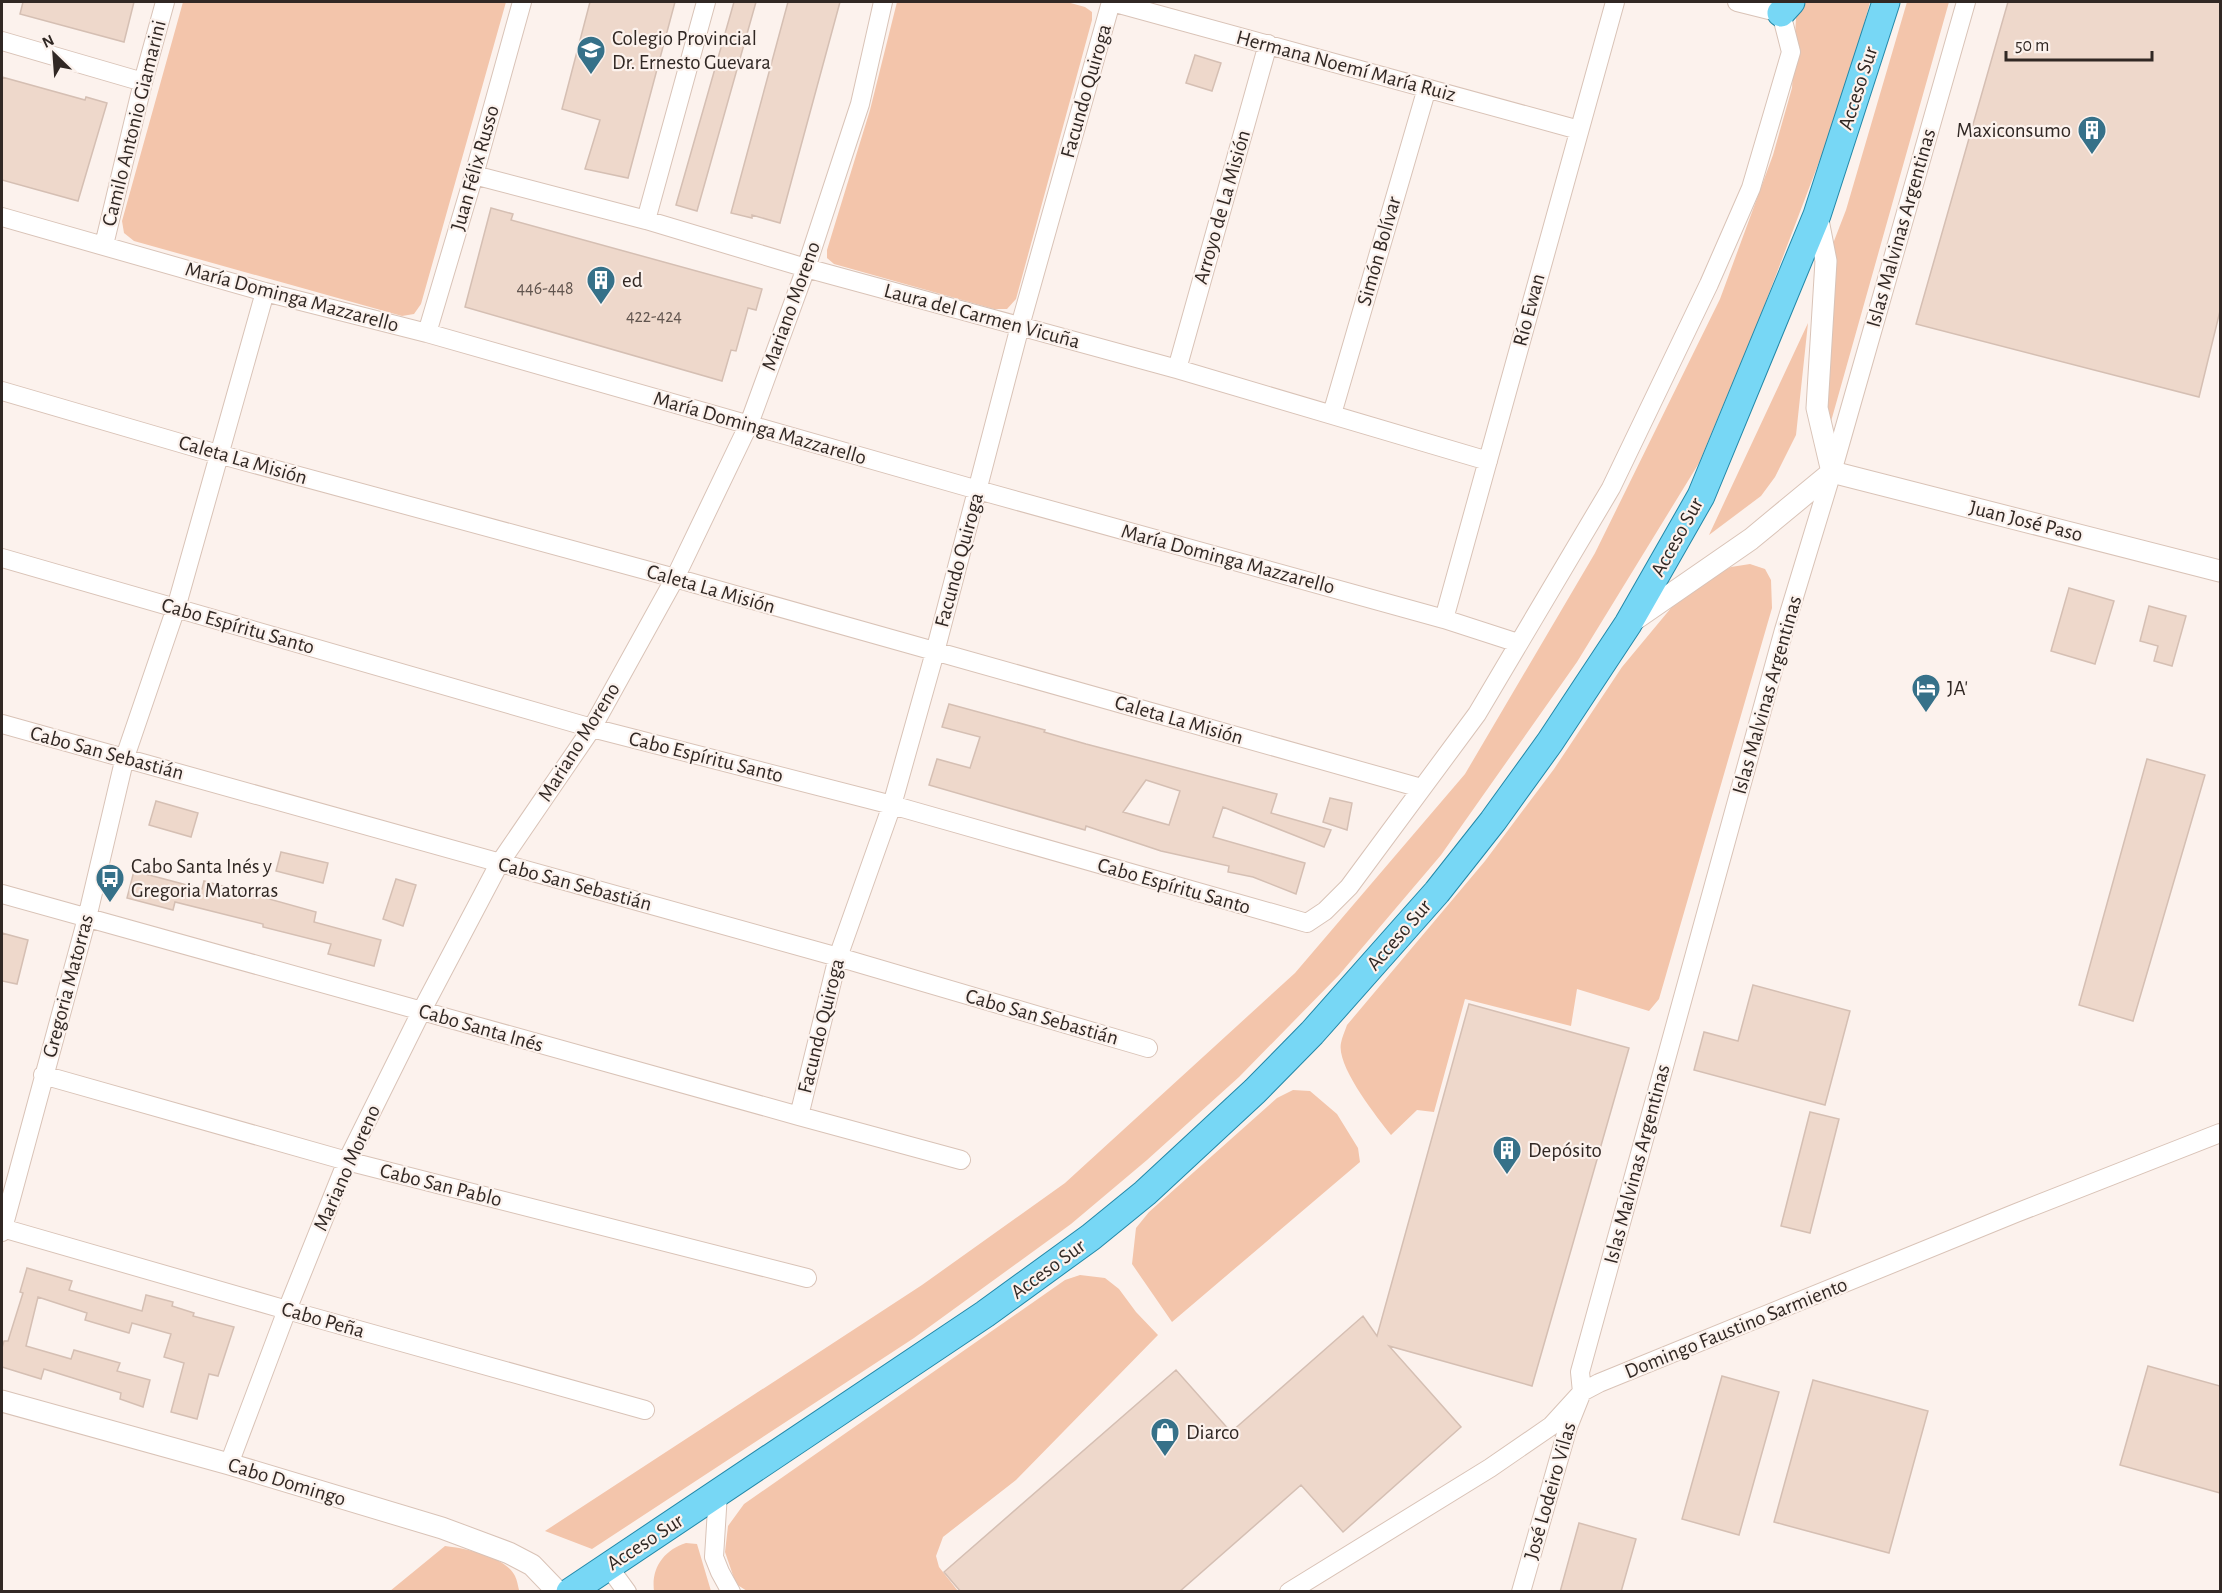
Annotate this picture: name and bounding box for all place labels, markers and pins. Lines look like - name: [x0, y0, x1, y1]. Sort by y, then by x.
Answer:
- place label: Colegio Provincial Dr. Ernesto Guevara: [612, 28, 771, 73]
- school or university icon: Colegio Provincial Dr. Ernesto Guevara: [575, 34, 607, 76]
- building icon: Maxiconsumo: [2076, 114, 2108, 156]
- place label: Maxiconsumo: [1956, 120, 2071, 141]
- building icon: ed: [585, 264, 617, 306]
- place label: ed: [622, 270, 643, 291]
- hotel icon: JA': [1910, 672, 1942, 714]
- place label: JA': [1947, 678, 1968, 699]
- place label: Cabo Santa Inés y Gregoria Matorras: [131, 856, 278, 901]
- bus stop icon: Cabo Santa Inés y Gregoria Matorras: [94, 862, 126, 904]
- building icon: Depósito: [1491, 1134, 1523, 1176]
- place label: Depósito: [1528, 1140, 1602, 1161]
- shop icon: Diarco: [1149, 1416, 1181, 1458]
- place label: Diarco: [1186, 1422, 1239, 1443]

